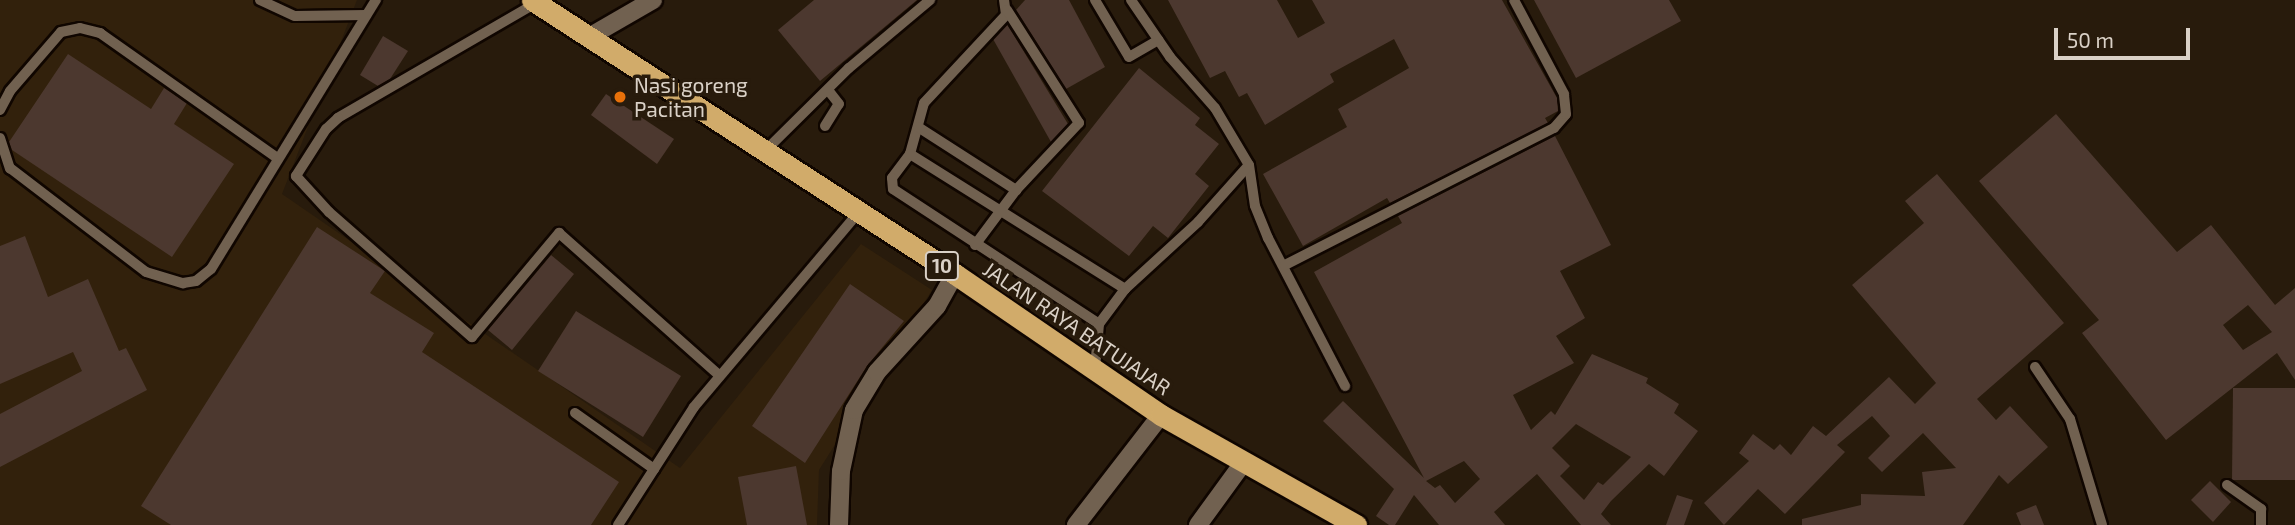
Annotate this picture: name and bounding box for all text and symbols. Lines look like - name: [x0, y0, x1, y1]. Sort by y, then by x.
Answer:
- scale bar: [2057, 14, 2194, 58]
- text: 50 m: [2067, 27, 2114, 52]
- place label: Nasi goreng Pacitan: [634, 72, 748, 122]
- marker: Nasi goreng Pacitan: [612, 89, 628, 105]
- road number: 10: [925, 250, 960, 282]
- street label: JALAN RAYA BATUJAJAR: [978, 256, 1176, 400]

